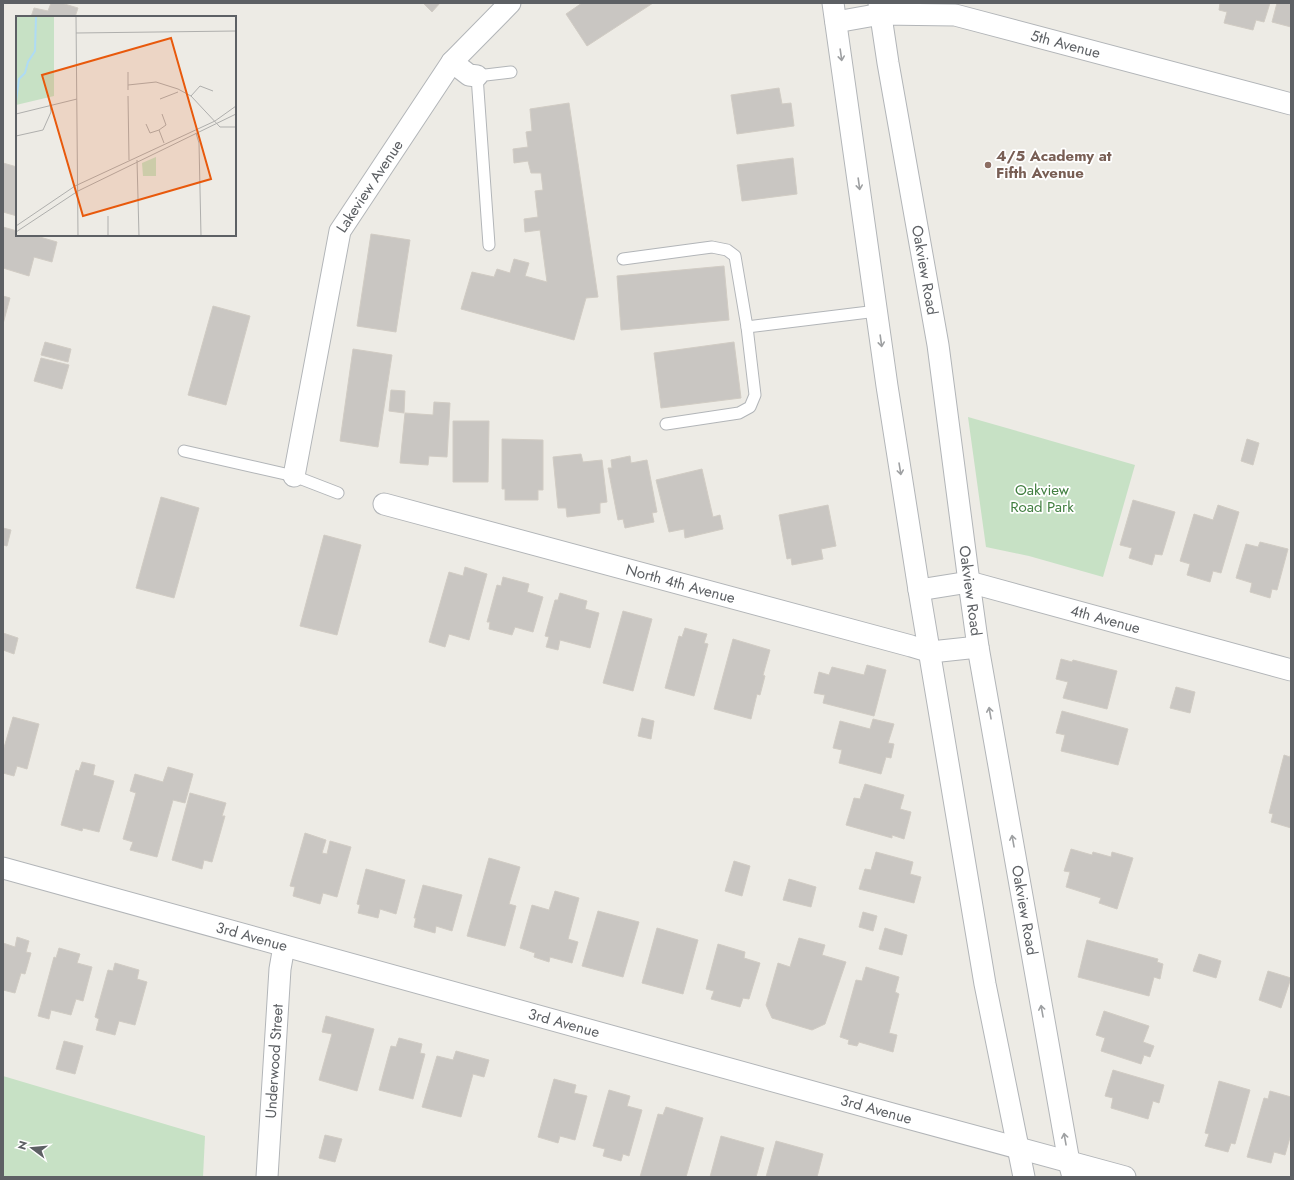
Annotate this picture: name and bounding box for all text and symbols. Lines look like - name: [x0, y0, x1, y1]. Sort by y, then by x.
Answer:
- inset map: [16, 16, 236, 236]
- street label: 5th Avenue: [1028, 25, 1103, 64]
- one-way arrow: [837, 49, 845, 62]
- street label: Lakeview Avenue: [331, 135, 409, 237]
- place label: 4/5 Academy at Fifth Avenue: [996, 145, 1112, 184]
- marker: 4/5 Academy at Fifth Avenue: [983, 160, 993, 170]
- one-way arrow: [855, 177, 863, 190]
- street label: Oakview Road: [906, 223, 943, 317]
- one-way arrow: [877, 334, 885, 347]
- one-way arrow: [897, 462, 905, 475]
- park label: Oakview Road Park: [1010, 479, 1074, 518]
- street label: Oakview Road: [953, 544, 987, 637]
- street label: North 4th Avenue: [623, 559, 738, 609]
- street label: 4th Avenue: [1068, 599, 1143, 639]
- one-way arrow: [986, 707, 994, 720]
- one-way arrow: [1008, 835, 1016, 848]
- street label: Oakview Road: [1006, 863, 1043, 957]
- street label: 3rd Avenue: [213, 916, 290, 957]
- street label: Underwood Street: [260, 1003, 289, 1119]
- street label: 3rd Avenue: [526, 1003, 602, 1044]
- one-way arrow: [1038, 1005, 1046, 1018]
- street label: 3rd Avenue: [838, 1089, 915, 1130]
- north arrow: [12, 1128, 52, 1168]
- one-way arrow: [1061, 1133, 1069, 1146]
- text: N: [13, 1139, 31, 1152]

